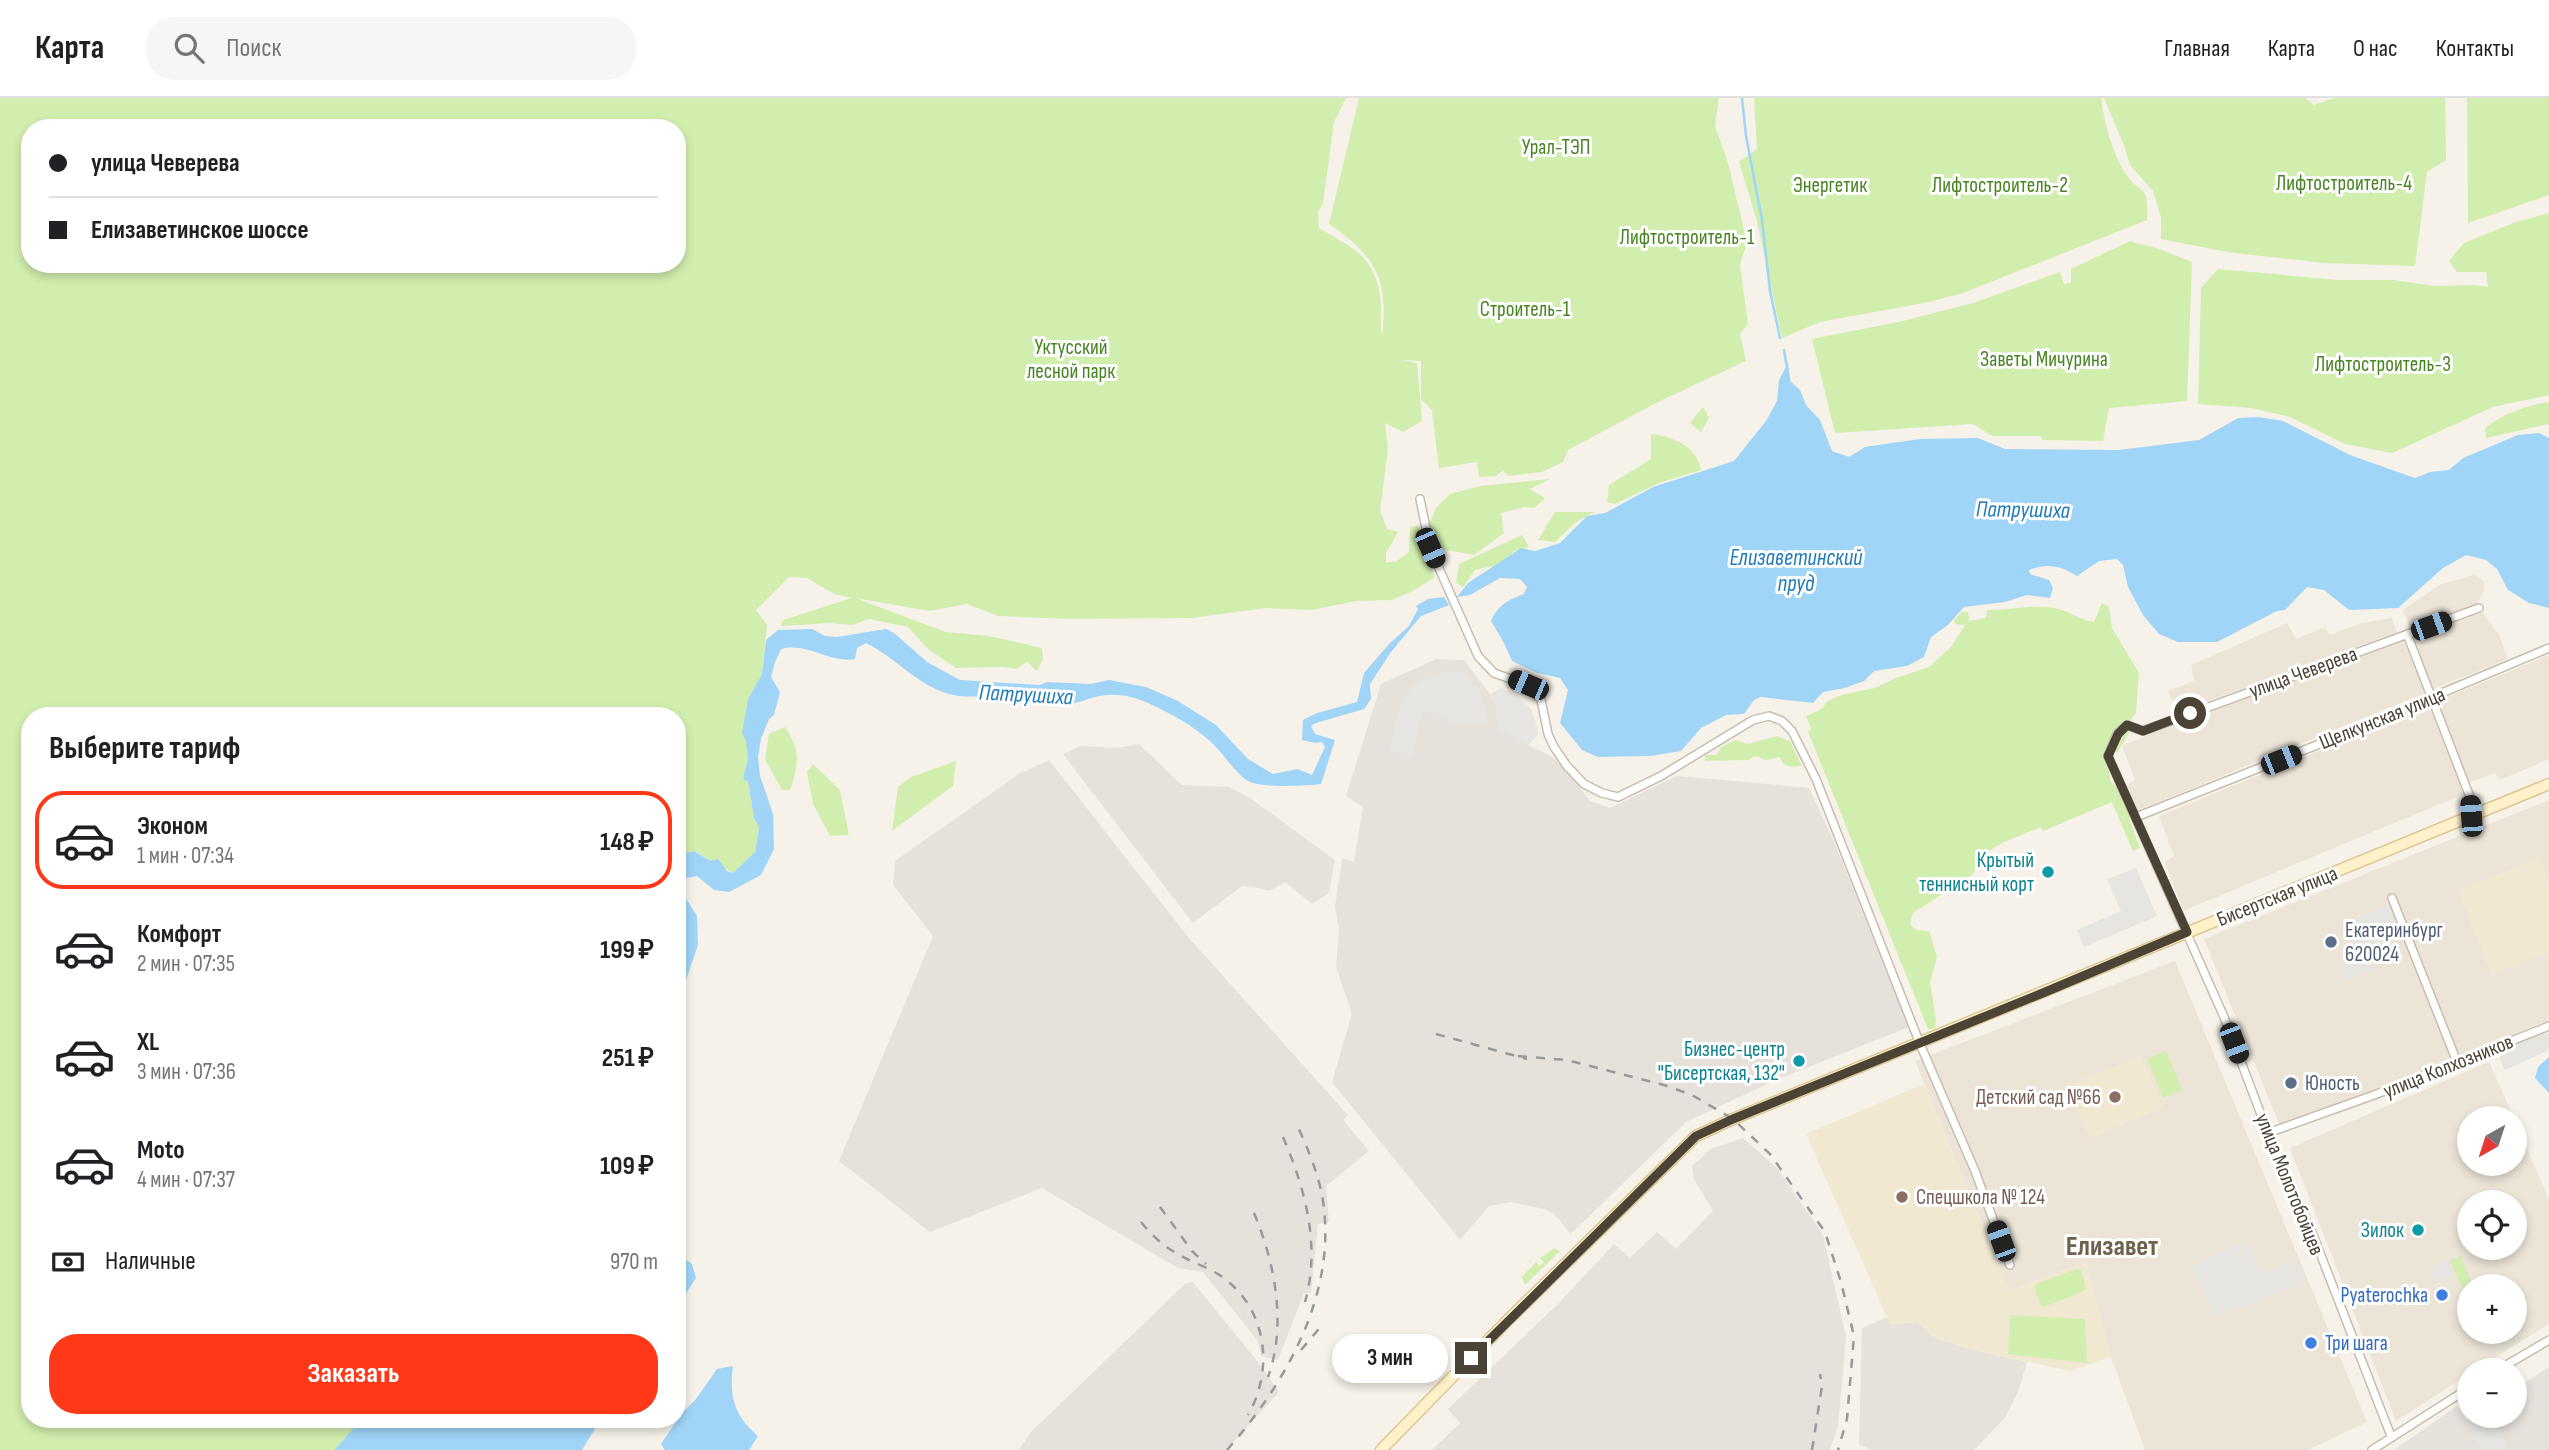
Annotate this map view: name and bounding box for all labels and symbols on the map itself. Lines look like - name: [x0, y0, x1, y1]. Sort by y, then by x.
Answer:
- park label: Урал-ТЭП: [1522, 135, 1590, 160]
- park label: Лифтостроитель-4: [2276, 171, 2412, 196]
- park label: Энергетик: [1793, 173, 1867, 198]
- park label: Лифтостроитель-2: [1932, 173, 2068, 198]
- park label: Лифтостроитель-1: [1620, 225, 1755, 250]
- park label: Строитель-1: [1480, 297, 1571, 322]
- park label: Уктусский лесной парк: [1027, 335, 1115, 384]
- park label: Заветы Мичурина: [1980, 347, 2108, 372]
- park label: Лифтостроитель-3: [2315, 352, 2451, 377]
- water label: Патрушиха: [1976, 495, 2071, 525]
- car: [1412, 525, 1449, 571]
- water label: Елизаветинский пруд: [1730, 544, 1863, 598]
- car: [2408, 609, 2455, 643]
- street label: улица Чеверева: [2246, 641, 2361, 704]
- car: [1505, 667, 1552, 703]
- water label: Патрушиха: [978, 679, 1074, 711]
- street label: Щелкунская улица: [2316, 682, 2449, 755]
- route start: [2174, 697, 2206, 729]
- car: [2258, 742, 2305, 778]
- car: [2460, 794, 2483, 838]
- place label: Крытый теннисный корт: [1919, 848, 2034, 897]
- street label: Бисертская улица: [2213, 861, 2341, 932]
- marker: Крытый теннисный корт: [2040, 864, 2056, 880]
- place label: Екатеринбург 620024: [2345, 918, 2443, 967]
- marker: Екатеринбург 620024: [2323, 934, 2339, 950]
- car: [2217, 1020, 2252, 1066]
- street label: улица Колхозников: [2380, 1029, 2517, 1104]
- place label: Бизнес-центр "Бисертская, 132": [1658, 1037, 1785, 1086]
- marker: Бизнес-центр "Бисертская, 132": [1791, 1053, 1807, 1069]
- place label: Юность: [2305, 1071, 2360, 1096]
- marker: Юность: [2283, 1075, 2299, 1091]
- place label: Детский сад №66: [1976, 1085, 2101, 1110]
- marker: Детский сад №66: [2107, 1089, 2123, 1105]
- north arrow: [2457, 1106, 2527, 1176]
- street label: улица Молотобойцев: [2250, 1110, 2329, 1259]
- place label: Спецшкола № 124: [1916, 1185, 2045, 1210]
- marker: Спецшкола № 124: [1894, 1189, 1910, 1205]
- car: [1984, 1218, 2019, 1264]
- place label: Зилок: [2361, 1218, 2404, 1243]
- marker: Зилок: [2410, 1222, 2426, 1238]
- district label: Елизавет: [2066, 1230, 2158, 1263]
- place label: Pyaterochka: [2340, 1283, 2428, 1308]
- marker: Pyaterochka: [2434, 1287, 2450, 1303]
- place label: Три шага: [2325, 1331, 2388, 1356]
- callout: 3 мин: [1331, 1334, 1446, 1382]
- marker: Три шага: [2303, 1335, 2319, 1351]
- route end: [1455, 1342, 1487, 1374]

